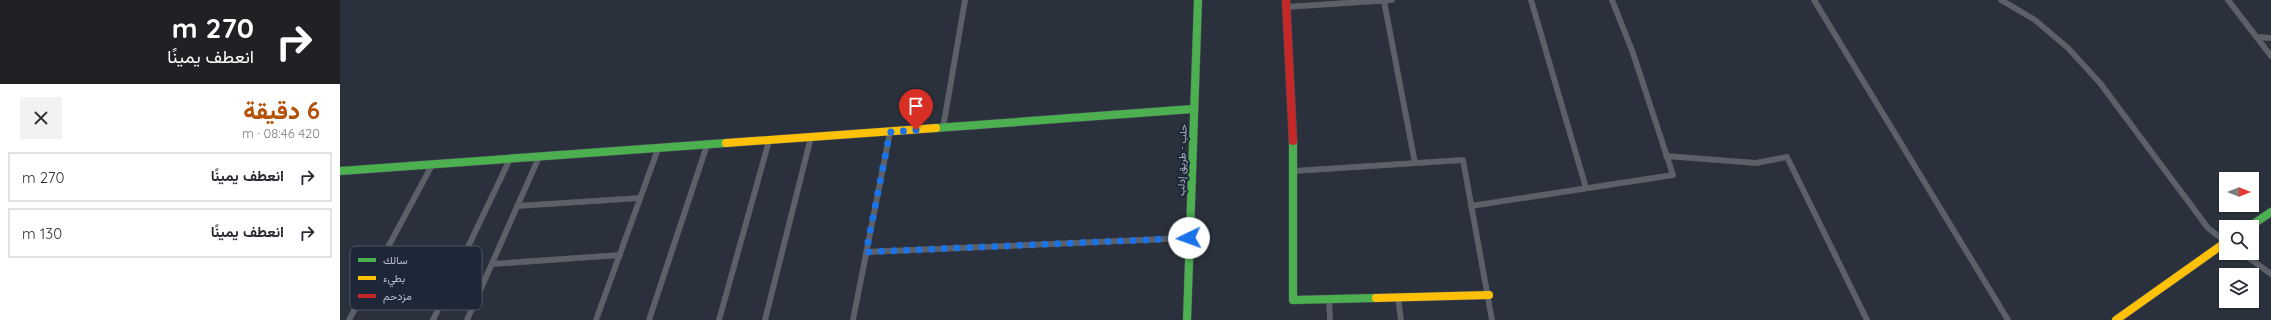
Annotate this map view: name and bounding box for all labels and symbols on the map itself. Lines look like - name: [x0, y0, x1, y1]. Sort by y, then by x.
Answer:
- pin: [899, 89, 933, 130]
- street label: حلب - طريق إدلب: [1174, 124, 1190, 196]
- north arrow: [2219, 172, 2259, 212]
- position arrow: [1168, 217, 1210, 259]
- legend: [350, 246, 482, 310]
- text: سالك: [383, 253, 408, 267]
- text: بطيء: [383, 271, 405, 288]
- text: مزدحم: [383, 289, 412, 304]

